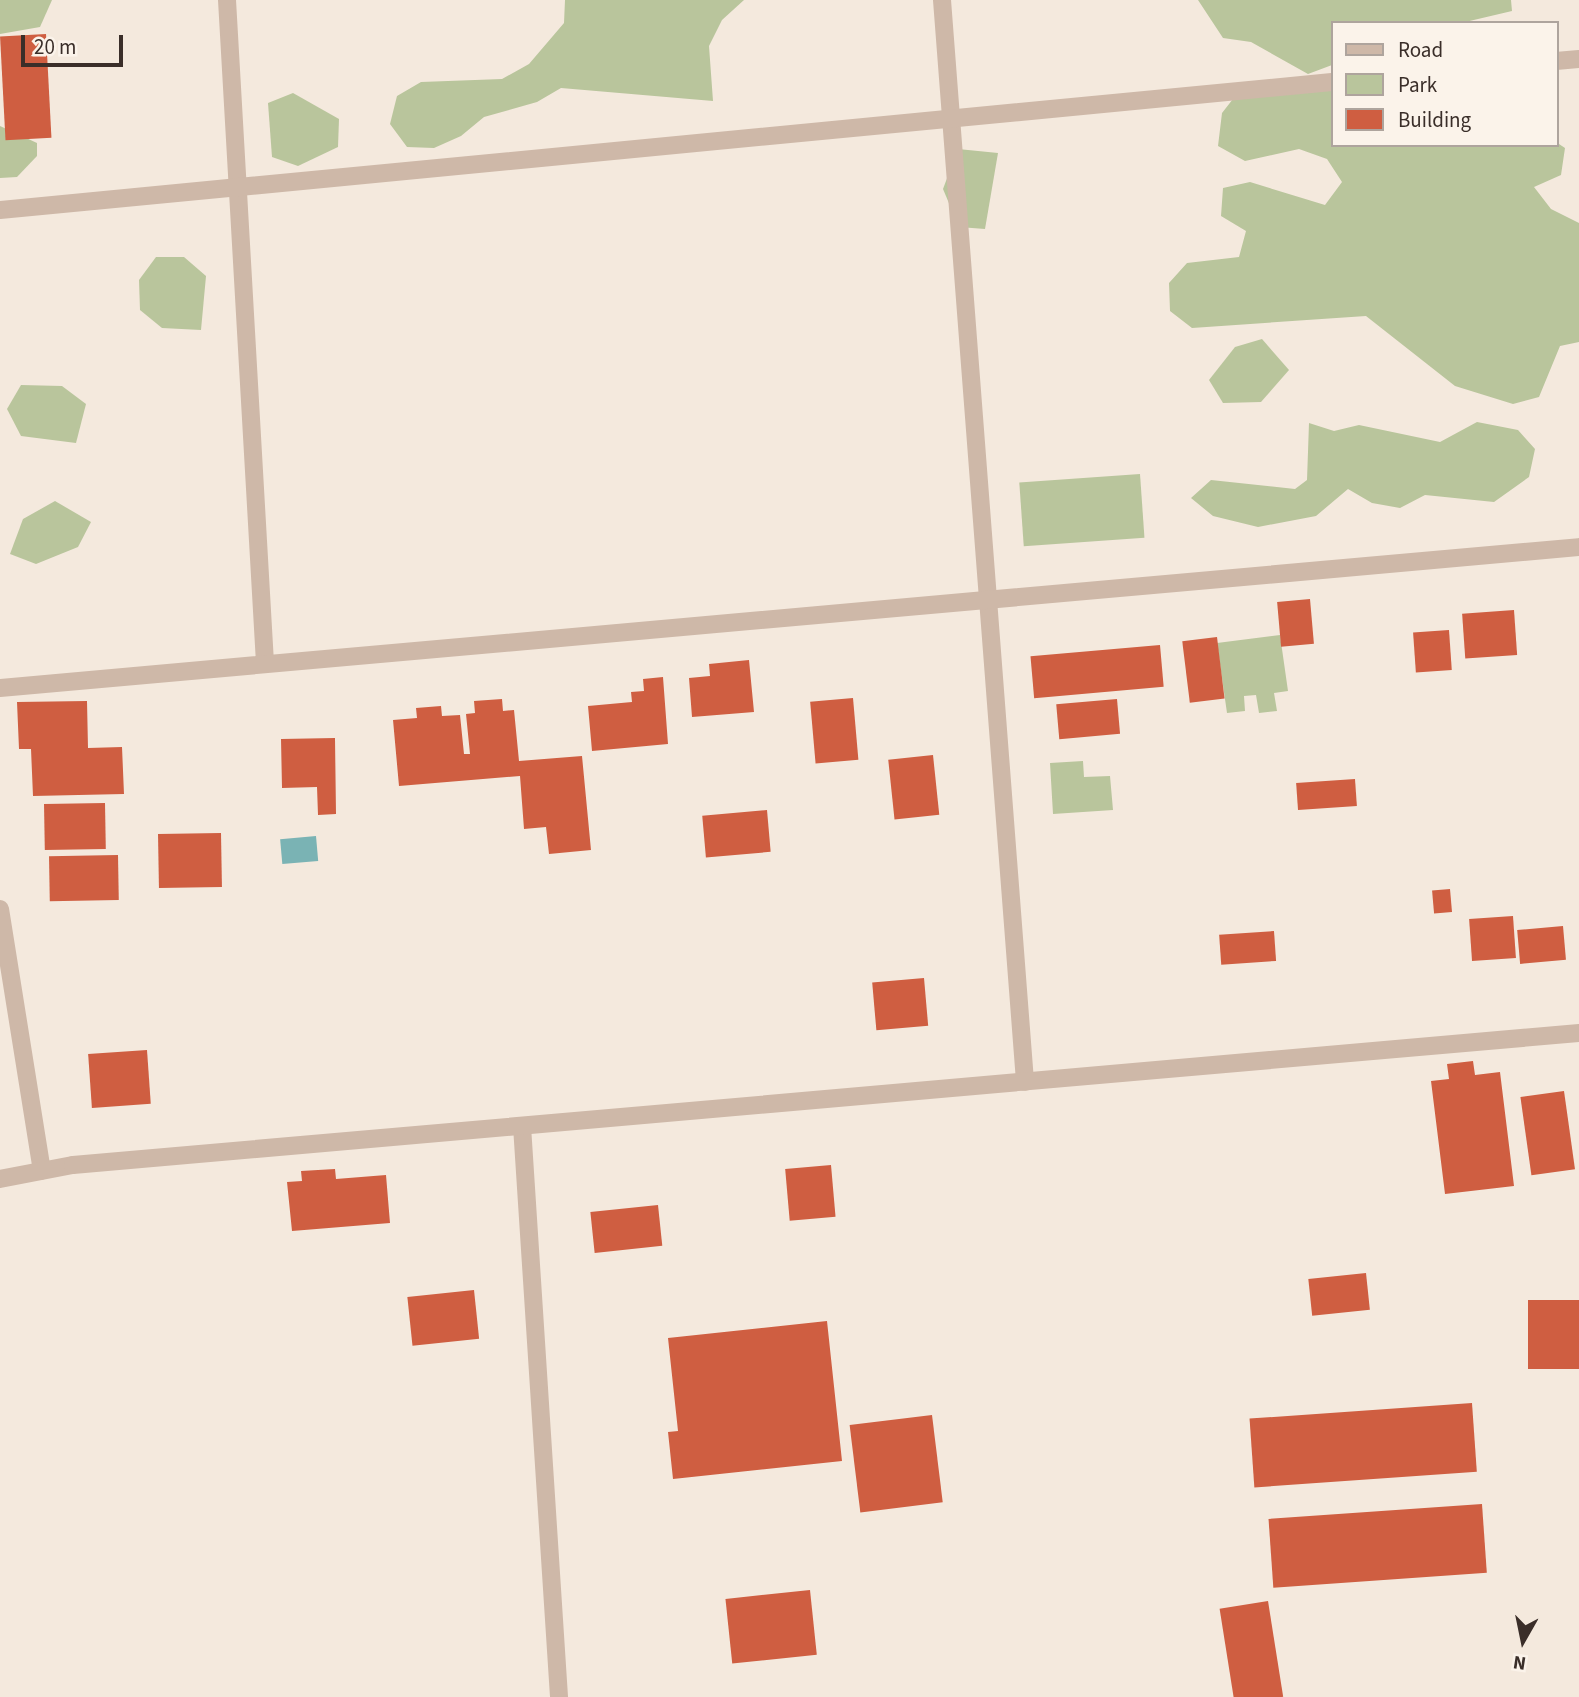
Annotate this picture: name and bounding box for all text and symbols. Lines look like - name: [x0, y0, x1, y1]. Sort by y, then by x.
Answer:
- scale bar: [24, 21, 126, 65]
- legend: [1330, 21, 1558, 147]
- text: 20 m: [34, 32, 76, 62]
- text: Road: [1398, 35, 1443, 65]
- text: Park: [1398, 70, 1437, 100]
- text: Building: [1398, 105, 1471, 135]
- north arrow: [1488, 1606, 1558, 1676]
- text: N: [1511, 1648, 1528, 1677]

